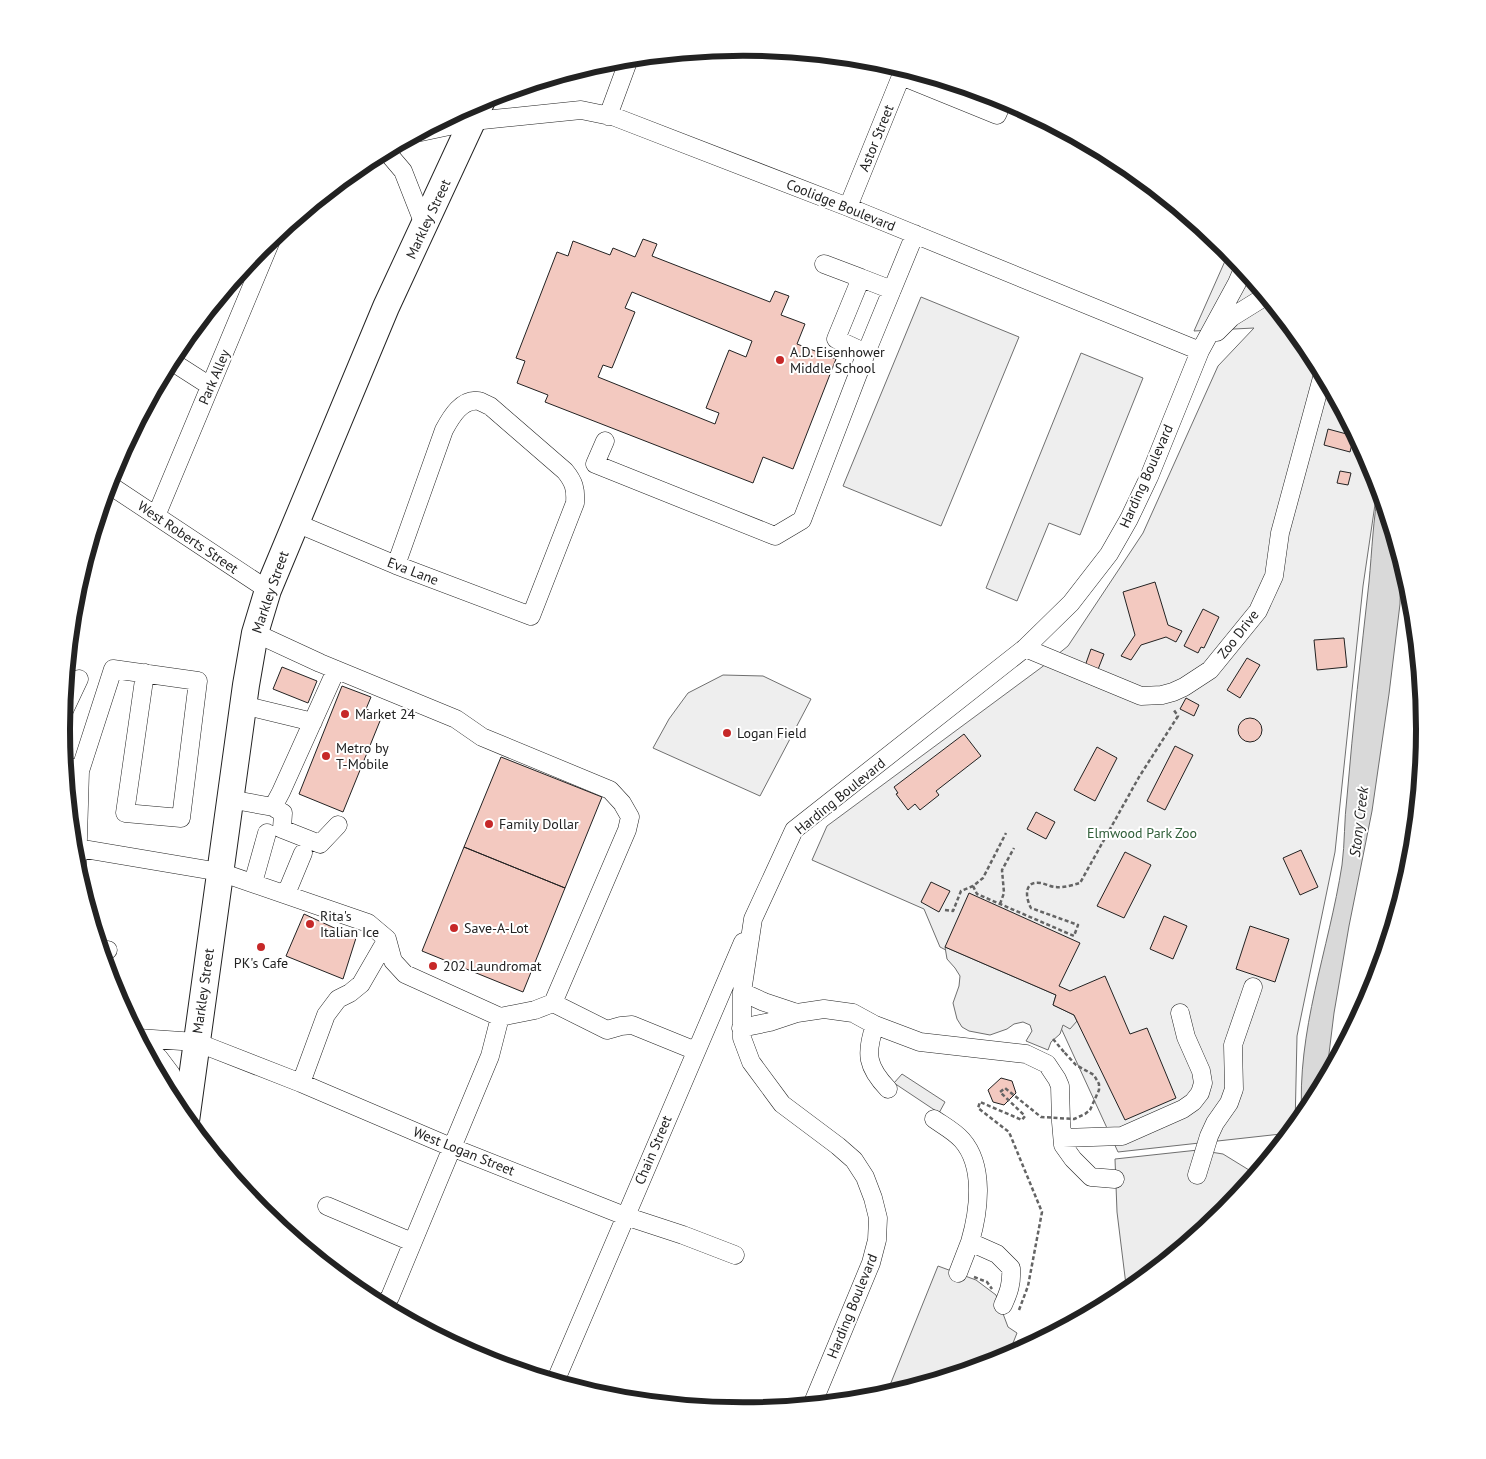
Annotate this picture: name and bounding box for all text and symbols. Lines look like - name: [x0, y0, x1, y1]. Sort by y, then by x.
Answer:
- street label: Astor Street: [854, 102, 898, 174]
- street label: Coolidge Boulevard: [784, 175, 898, 235]
- street label: Markley Street: [402, 176, 454, 262]
- place label: A.D. Eisenhower Middle School: [790, 343, 885, 377]
- street label: Park Alley: [194, 346, 234, 407]
- marker: A.D. Eisenhower Middle School: [774, 354, 786, 366]
- street label: Harding Boulevard: [1115, 421, 1177, 531]
- street label: West Roberts Street: [134, 497, 242, 577]
- street label: Markley Street: [248, 548, 293, 636]
- street label: Eva Lane: [385, 553, 441, 589]
- street label: Zoo Drive: [1213, 606, 1263, 662]
- place label: Market 24: [355, 705, 416, 723]
- marker: Market 24: [339, 708, 351, 720]
- place label: Logan Field: [737, 724, 807, 742]
- marker: Logan Field: [721, 727, 733, 739]
- place label: Metro by T-Mobile: [336, 739, 389, 773]
- marker: Metro by T-Mobile: [320, 750, 332, 762]
- street label: Harding Boulevard: [791, 754, 889, 838]
- water label: Stony Creek: [1345, 784, 1372, 858]
- place label: Family Dollar: [499, 815, 579, 833]
- marker: Family Dollar: [483, 818, 495, 830]
- park label: Elmwood Park Zoo: [1087, 824, 1197, 842]
- place label: Rita's Italian Ice: [320, 907, 379, 941]
- marker: Rita's Italian Ice: [304, 918, 316, 930]
- place label: Save-A-Lot: [464, 919, 529, 937]
- marker: Save-A-Lot: [448, 922, 460, 934]
- marker: PK's Cafe: [255, 941, 267, 953]
- street label: Markley Street: [188, 947, 218, 1035]
- place label: PK's Cafe: [234, 954, 288, 972]
- place label: 202 Laundromat: [443, 957, 542, 975]
- marker: 202 Laundromat: [427, 960, 439, 972]
- street label: Chain Street: [630, 1112, 676, 1187]
- street label: West Logan Street: [411, 1122, 518, 1180]
- street label: Harding Boulevard: [823, 1251, 881, 1361]

